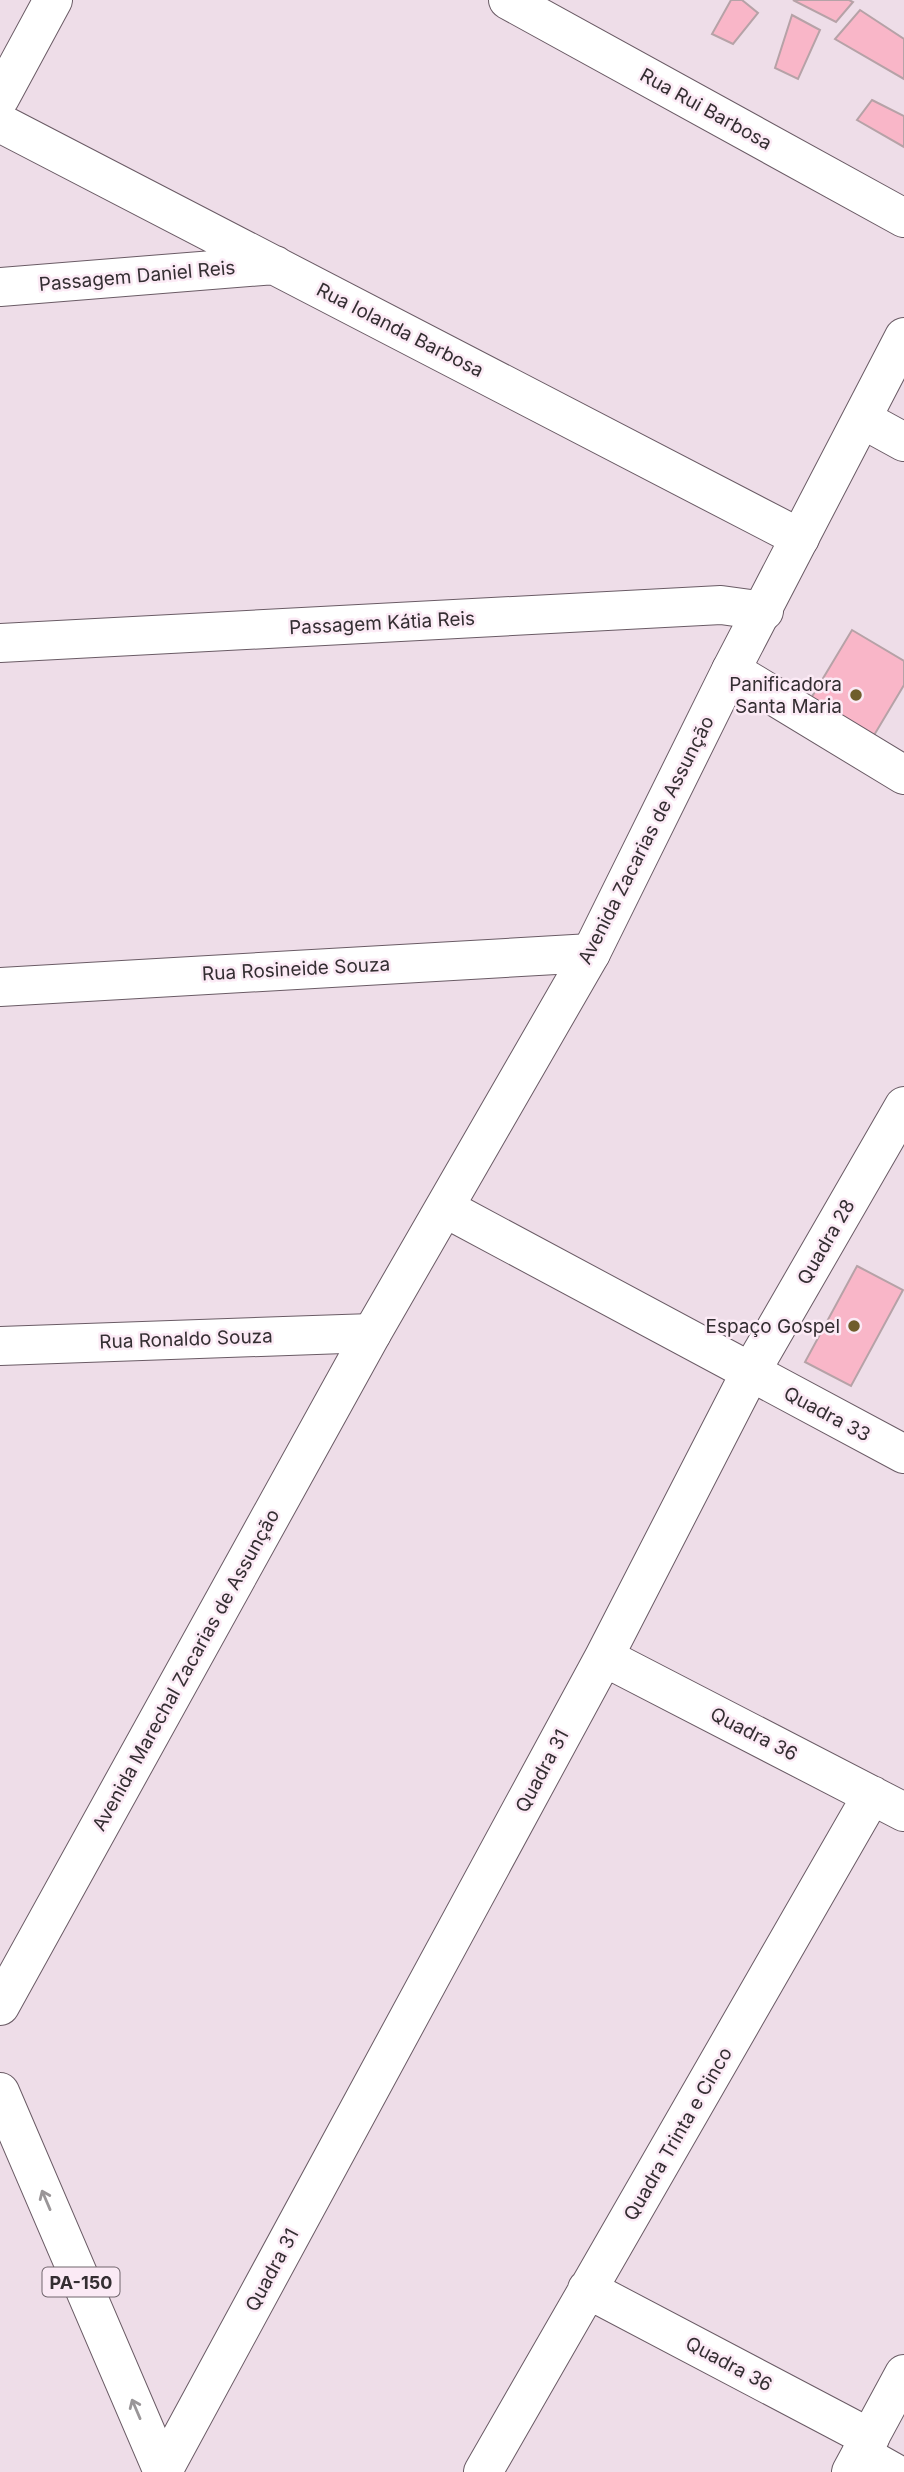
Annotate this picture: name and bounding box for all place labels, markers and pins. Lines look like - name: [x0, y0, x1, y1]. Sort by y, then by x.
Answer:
- place label: Panificadora Santa Maria: [729, 673, 842, 718]
- marker: Panificadora Santa Maria: [848, 687, 864, 703]
- place label: Espaço Gospel: [706, 1315, 840, 1338]
- marker: Espaço Gospel: [846, 1318, 862, 1334]

